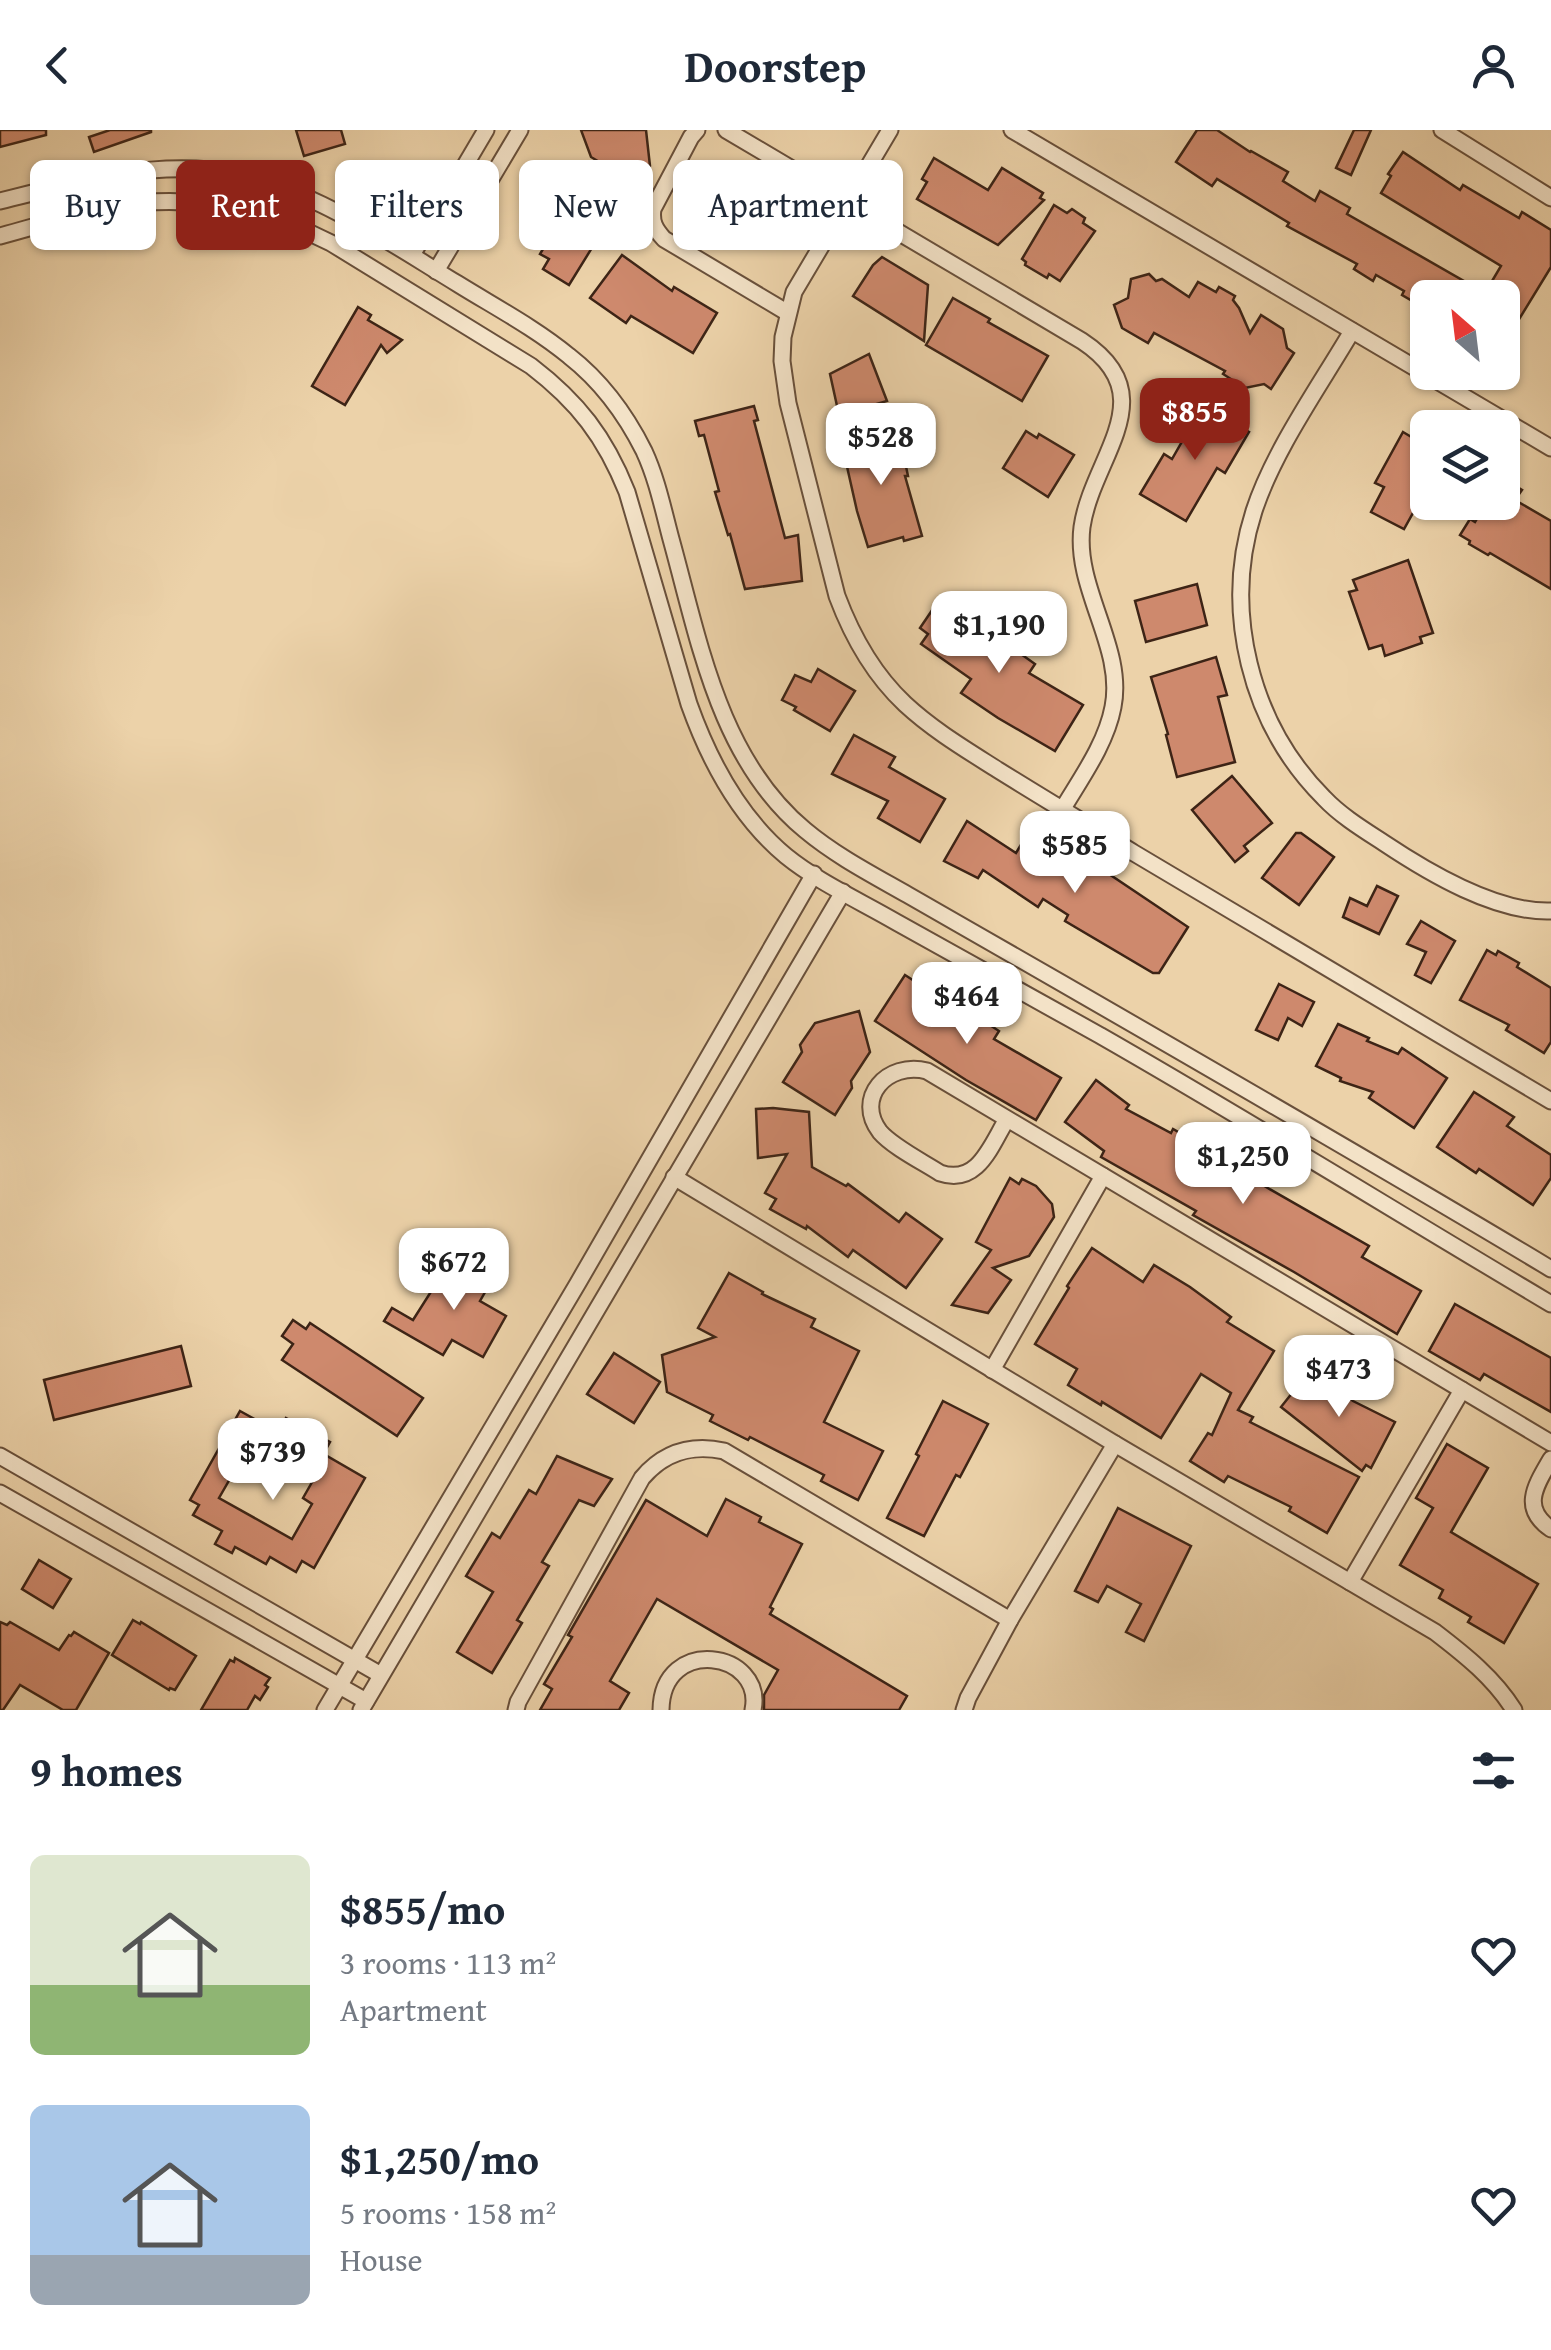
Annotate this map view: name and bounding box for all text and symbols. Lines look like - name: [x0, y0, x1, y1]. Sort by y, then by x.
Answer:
- text: Doorstep: [685, 33, 866, 98]
- icon: back: [30, 38, 85, 93]
- icon: person: [1466, 38, 1521, 93]
- chip: Buy: [30, 160, 156, 250]
- chip: Rent: [176, 160, 315, 250]
- chip: Filters: [335, 160, 499, 250]
- chip: New: [519, 160, 653, 250]
- chip: Apartment: [673, 160, 903, 250]
- north arrow: [1410, 280, 1520, 390]
- map controls: [1410, 280, 1520, 520]
- pin: $855: [1136, 378, 1254, 463]
- text: $855: [1162, 387, 1228, 434]
- pin: $528: [822, 403, 940, 488]
- button: layers: [1410, 410, 1520, 520]
- text: $528: [848, 412, 914, 459]
- pin: $1,190: [918, 591, 1080, 676]
- text: $1,190: [953, 600, 1045, 647]
- pin: $585: [1016, 811, 1134, 896]
- text: $585: [1042, 820, 1108, 867]
- pin: $464: [908, 962, 1026, 1047]
- text: $464: [934, 971, 1000, 1018]
- pin: $1,250: [1162, 1122, 1324, 1207]
- text: $1,250: [1197, 1131, 1289, 1178]
- pin: $672: [395, 1228, 513, 1313]
- text: $672: [421, 1237, 487, 1284]
- pin: $473: [1280, 1335, 1398, 1420]
- text: $473: [1306, 1344, 1372, 1391]
- pin: $739: [214, 1418, 332, 1503]
- text: $739: [240, 1427, 306, 1474]
- text: 9 homes: [30, 1740, 183, 1801]
- icon: filters: [1466, 1743, 1521, 1798]
- text: $855/mo: [340, 1878, 505, 1939]
- icon: home: [110, 1895, 230, 2015]
- icon: heart: [1466, 1928, 1521, 1983]
- text: 3 rooms · 113 m²: [340, 1939, 556, 1986]
- text: Apartment: [340, 1986, 487, 2033]
- text: $1,250/mo: [340, 2128, 539, 2189]
- icon: home: [110, 2145, 230, 2265]
- icon: heart: [1466, 2178, 1521, 2233]
- text: 5 rooms · 158 m²: [340, 2189, 556, 2236]
- text: House: [340, 2236, 423, 2283]

